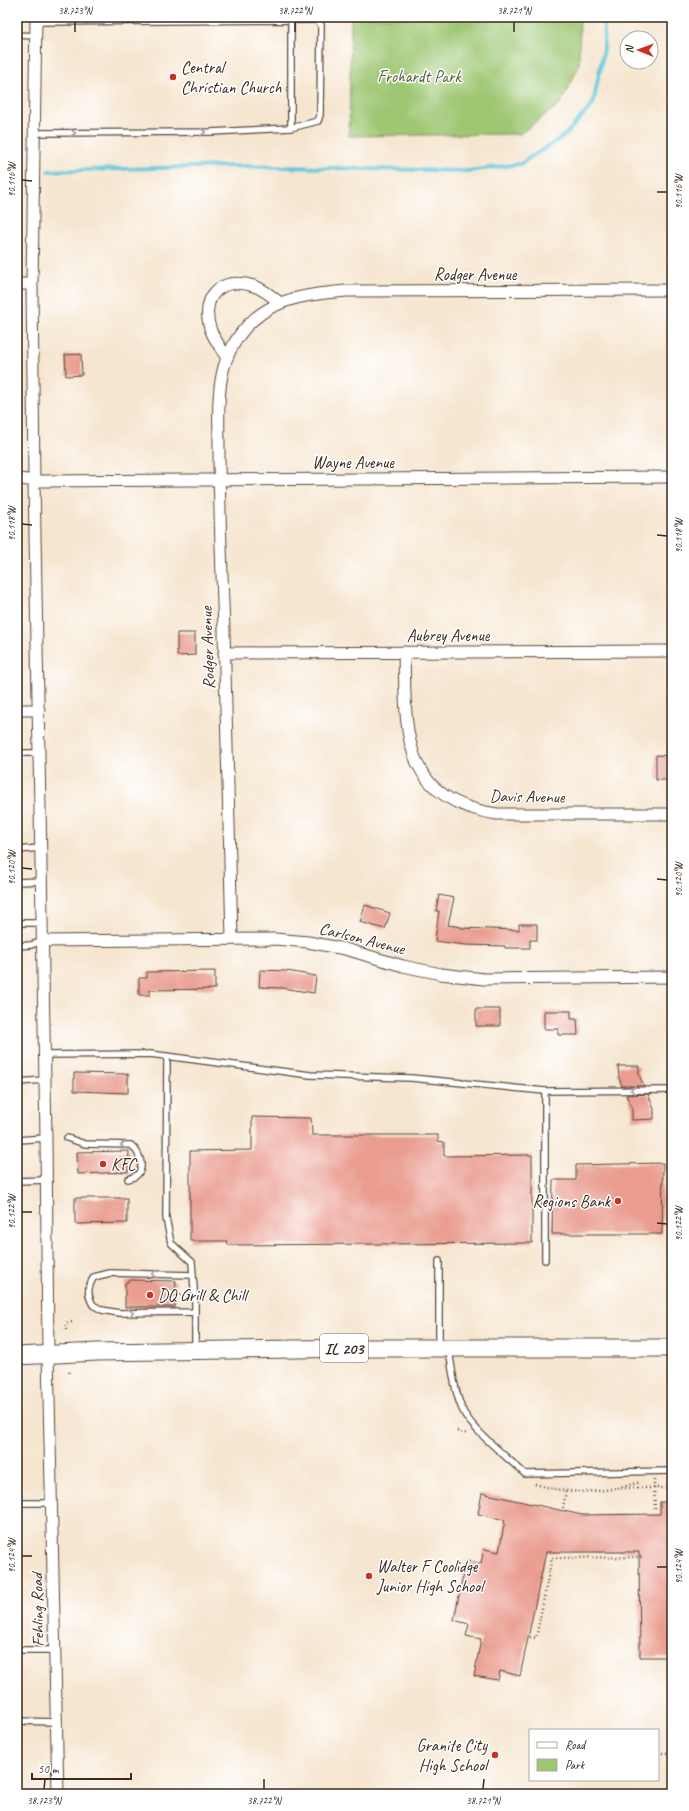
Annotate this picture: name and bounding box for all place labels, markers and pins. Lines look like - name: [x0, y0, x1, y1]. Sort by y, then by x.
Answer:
- place label: Central Christian Church: [181, 57, 282, 98]
- marker: Central Christian Church: [168, 72, 178, 82]
- place label: KFC: [111, 1154, 138, 1175]
- marker: KFC: [98, 1159, 108, 1169]
- place label: Regions Bank: [533, 1191, 612, 1212]
- marker: Regions Bank: [613, 1196, 623, 1206]
- place label: DQ Grill & Chill: [158, 1285, 250, 1306]
- marker: DQ Grill & Chill: [145, 1290, 155, 1300]
- place label: Walter F Coolidge Junior High School: [376, 1556, 486, 1597]
- marker: Walter F Coolidge Junior High School: [364, 1571, 374, 1581]
- place label: Granite City High School: [417, 1735, 490, 1776]
- marker: Granite City High School: [490, 1750, 500, 1760]

